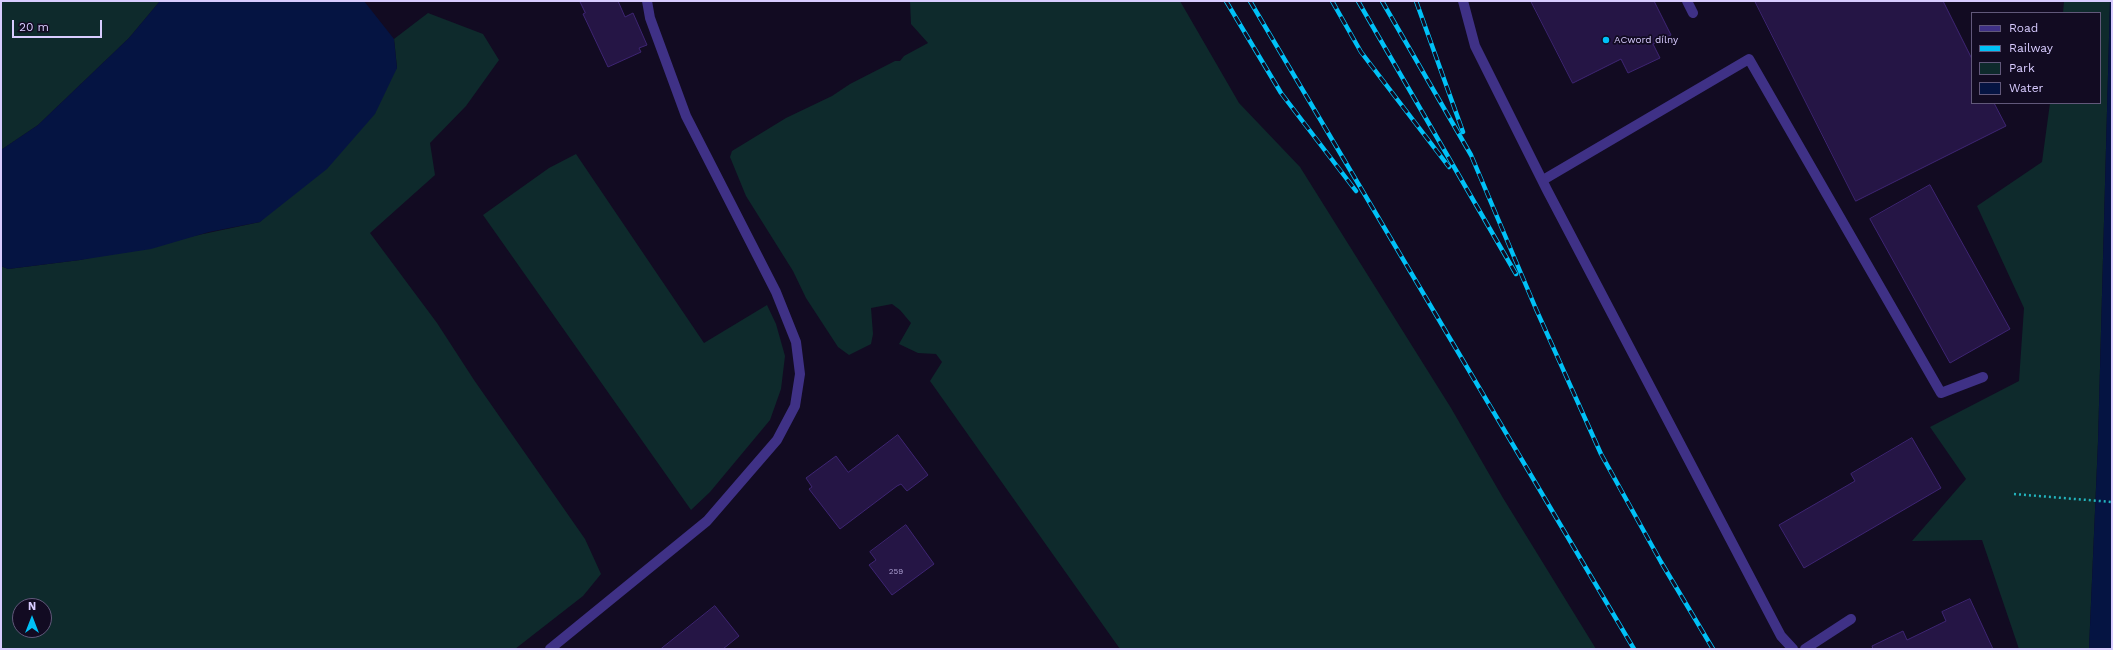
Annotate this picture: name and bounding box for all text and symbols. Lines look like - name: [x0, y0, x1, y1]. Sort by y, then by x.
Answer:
- scale bar: [14, 12, 104, 38]
- legend: [1971, 12, 2101, 104]
- text: 20 m: [19, 20, 49, 34]
- text: Road: [2009, 21, 2038, 35]
- place label: ACword dílny: [1614, 34, 1678, 46]
- marker: ACword dílny: [1601, 35, 1611, 45]
- text: Railway: [2009, 41, 2053, 55]
- text: Park: [2009, 61, 2035, 75]
- text: Water: [2009, 81, 2043, 95]
- house number: 259: [889, 567, 903, 577]
- north arrow: [12, 598, 52, 638]
- text: N: [28, 600, 36, 613]

